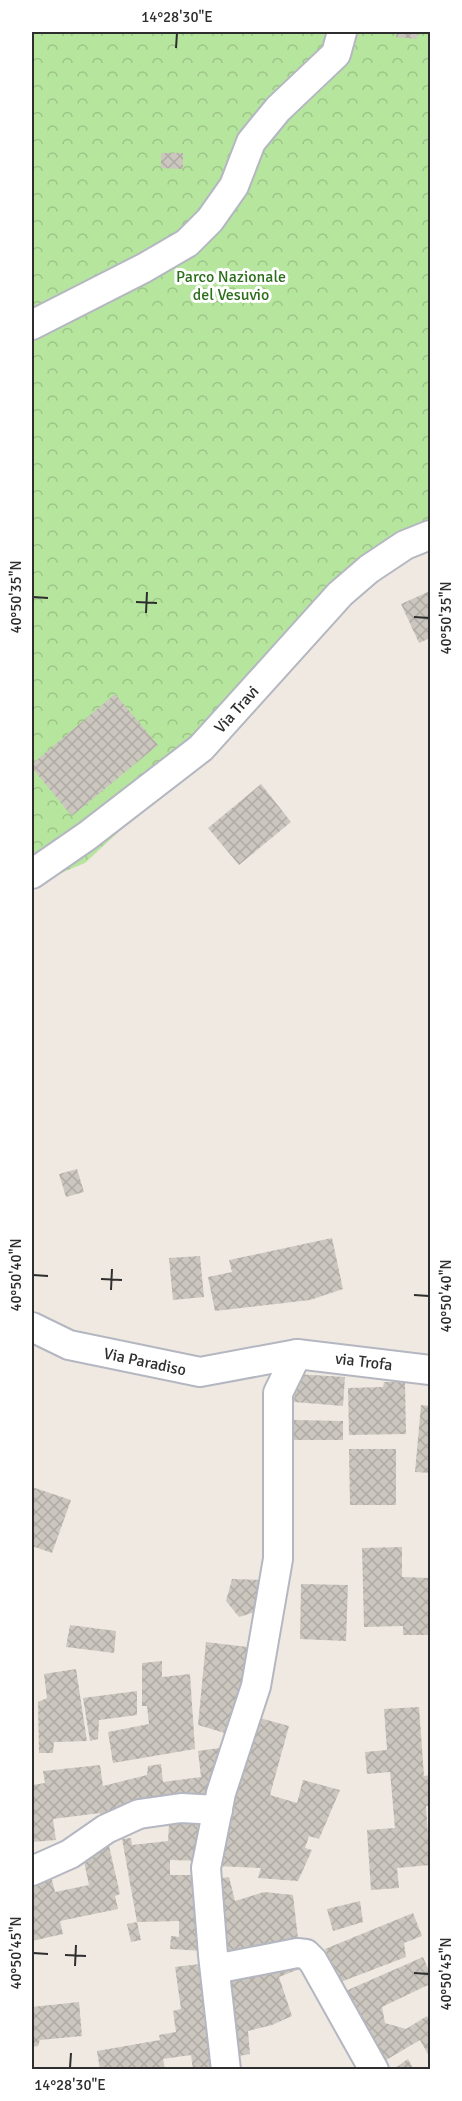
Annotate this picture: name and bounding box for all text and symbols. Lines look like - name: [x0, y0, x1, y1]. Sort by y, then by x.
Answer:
- text: 14°28'30"E: [141, 8, 213, 26]
- park label: Parco Nazionale del Vesuvio: [176, 267, 286, 305]
- text: 40°50'35"N: [7, 560, 25, 634]
- text: 40°50'35"N: [437, 581, 455, 655]
- street label: Via Travi: [210, 682, 263, 738]
- text: 40°50'40"N: [7, 1238, 25, 1312]
- text: 40°50'40"N: [437, 1259, 455, 1333]
- street label: Via Paradiso: [102, 1343, 188, 1380]
- street label: via Trofa: [334, 1349, 394, 1375]
- text: 40°50'45"N: [7, 1916, 25, 1990]
- text: 40°50'45"N: [437, 1937, 455, 2011]
- text: 14°28'30"E: [34, 2076, 106, 2094]

